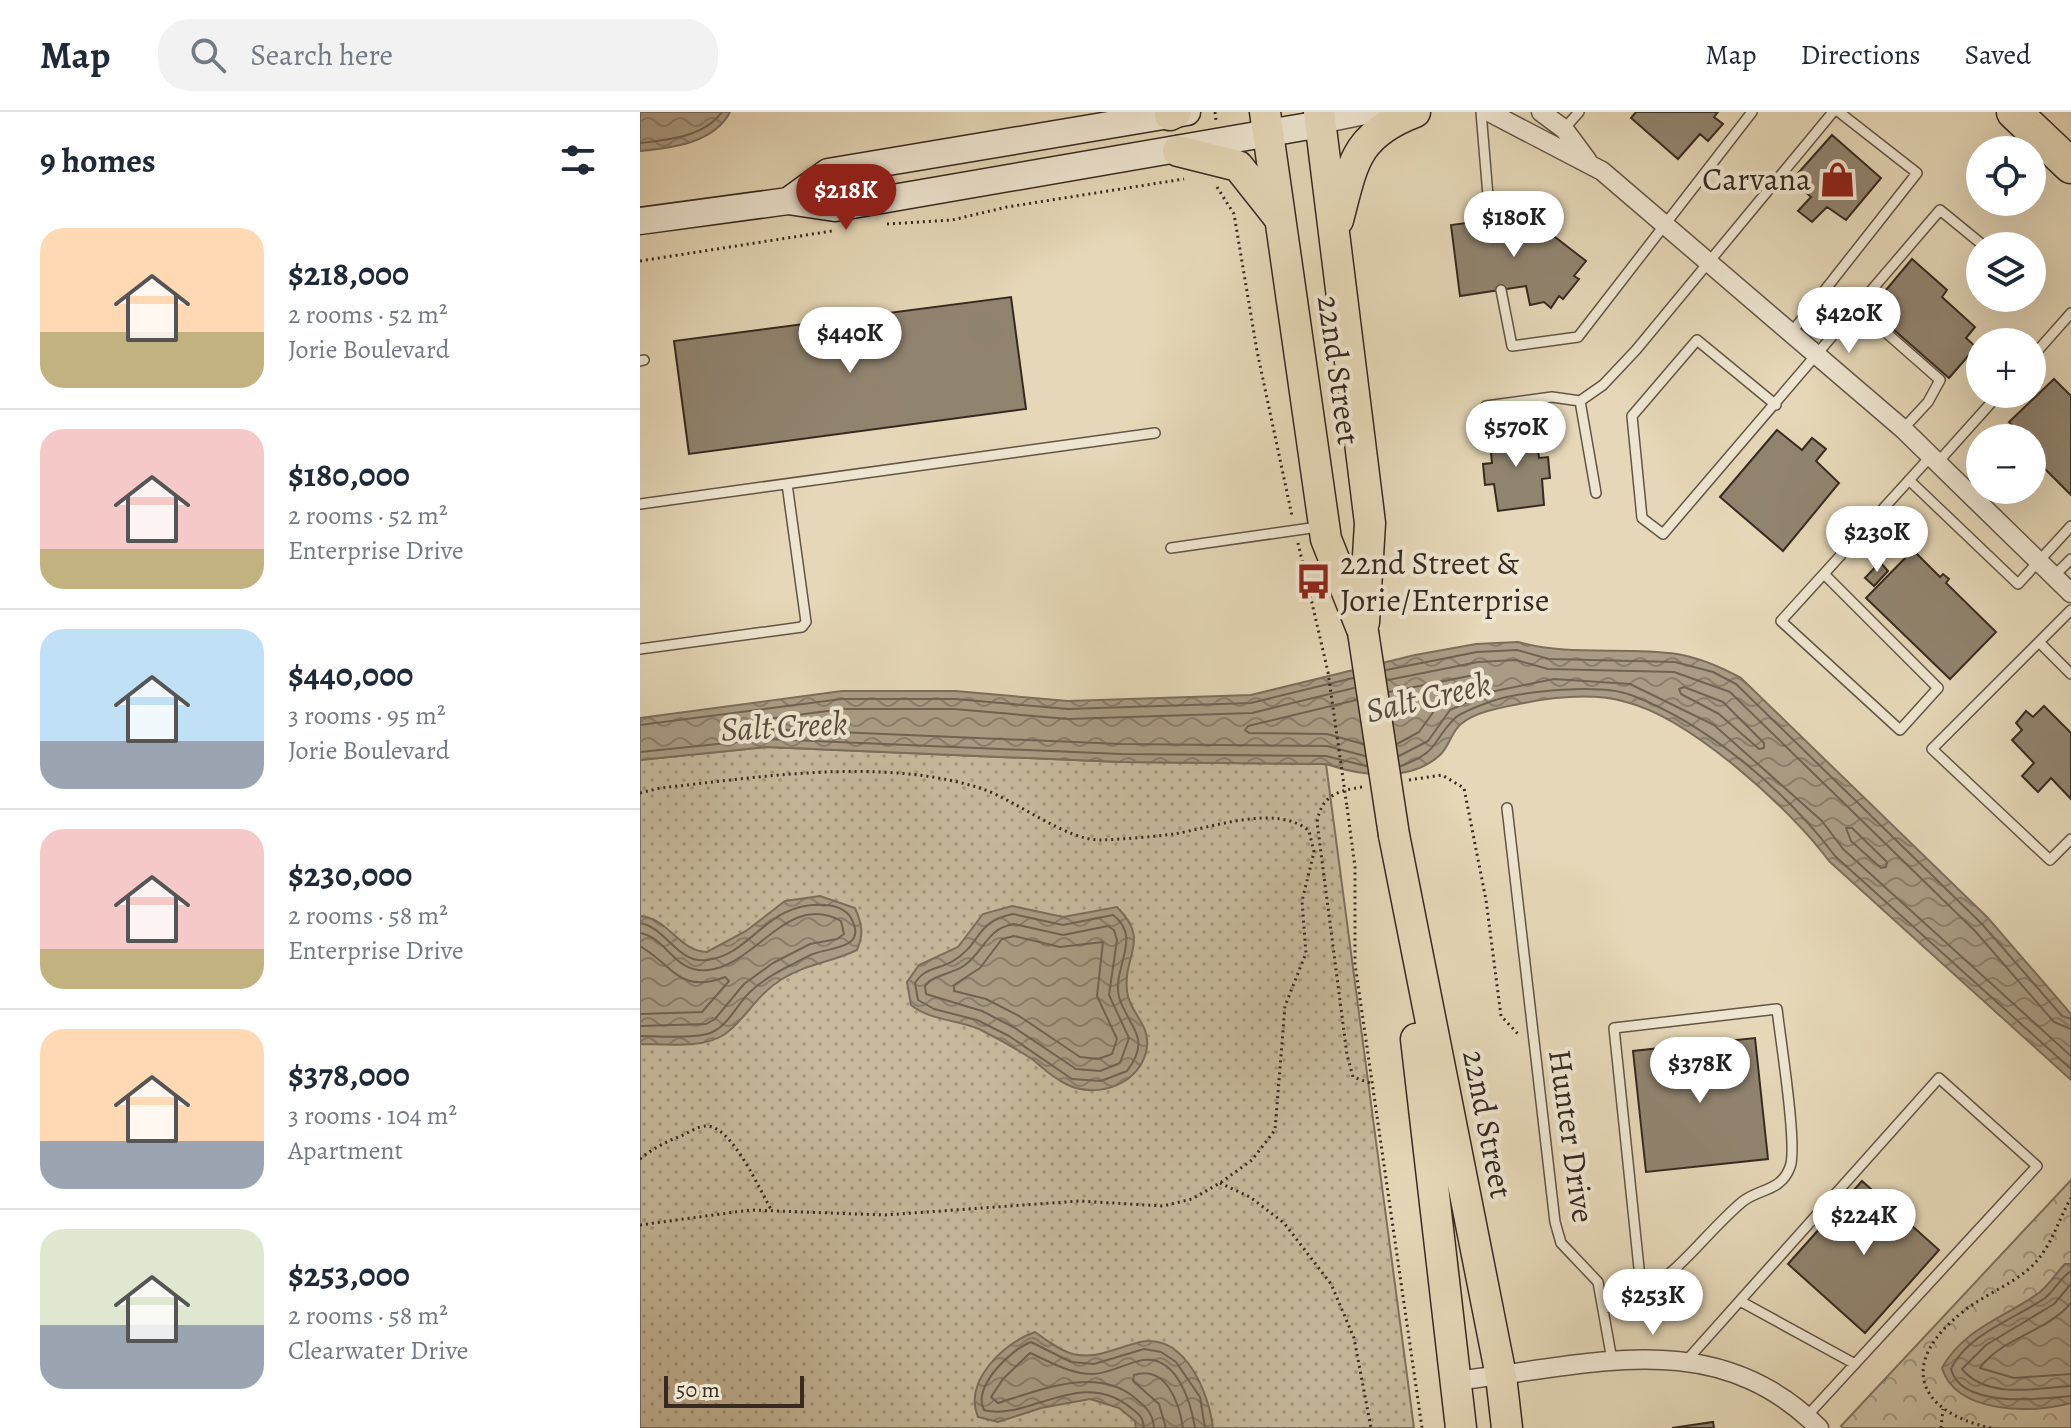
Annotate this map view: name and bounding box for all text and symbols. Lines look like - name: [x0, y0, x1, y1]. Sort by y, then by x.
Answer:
- search box: [158, 19, 718, 91]
- text: Map: [40, 29, 110, 81]
- icon: search: [186, 33, 230, 77]
- text: Search here: [250, 35, 393, 75]
- text: Map: [1705, 36, 1756, 74]
- text: Directions: [1800, 36, 1921, 74]
- text: Saved: [1965, 36, 2031, 74]
- map controls: [1966, 136, 2046, 504]
- button: locate: [1966, 136, 2046, 216]
- text: 9 homes: [40, 137, 156, 184]
- icon: filters: [556, 138, 600, 182]
- place label: Carvana: [1702, 157, 1811, 201]
- shop icon: Carvana: [1818, 160, 1856, 198]
- pin: $218K: [790, 164, 902, 232]
- text: $218K: [814, 172, 878, 207]
- pin: $180K: [1458, 191, 1570, 259]
- text: $180K: [1482, 199, 1546, 234]
- button: layers: [1966, 232, 2046, 312]
- text: $218,000: [288, 250, 409, 297]
- icon: home: [104, 260, 200, 356]
- pin: $420K: [1793, 287, 1905, 355]
- street label: 22nd Street: [1307, 293, 1371, 447]
- text: $420K: [1815, 295, 1883, 330]
- text: 2 rooms · 52 m²: [288, 297, 447, 332]
- pin: $440K: [794, 307, 906, 375]
- text: $440K: [817, 315, 883, 350]
- button: +: [1966, 328, 2046, 408]
- text: Jorie Boulevard: [288, 332, 450, 367]
- pin: $570K: [1460, 401, 1572, 469]
- text: $570K: [1484, 409, 1548, 444]
- button: −: [1966, 424, 2046, 504]
- text: $180,000: [288, 451, 410, 498]
- icon: home: [104, 461, 200, 557]
- text: 2 rooms · 52 m²: [288, 498, 447, 533]
- pin: $230K: [1821, 506, 1933, 574]
- text: $230K: [1844, 514, 1910, 549]
- text: Enterprise Drive: [288, 533, 464, 568]
- place label: 22nd Street & Jorie/Enterprise: [1340, 541, 1549, 622]
- bus stop icon: 22nd Street & Jorie/Enterprise: [1295, 562, 1333, 600]
- text: $440,000: [288, 651, 413, 698]
- water label: Salt Creek: [1361, 660, 1495, 734]
- icon: home: [104, 661, 200, 757]
- text: 3 rooms · 95 m²: [288, 698, 445, 733]
- water label: Salt Creek: [719, 699, 849, 753]
- text: Jorie Boulevard: [288, 733, 450, 768]
- text: $230,000: [288, 851, 412, 898]
- icon: home: [104, 861, 200, 957]
- text: 2 rooms · 58 m²: [288, 898, 448, 933]
- text: Enterprise Drive: [288, 933, 464, 968]
- pin: $378K: [1644, 1037, 1756, 1105]
- text: $378K: [1668, 1045, 1732, 1080]
- street label: 22nd Street: [1452, 1046, 1524, 1202]
- street label: Hunter Drive: [1538, 1047, 1606, 1225]
- text: $378,000: [288, 1051, 410, 1098]
- icon: home: [104, 1061, 200, 1157]
- text: 3 rooms · 104 m²: [288, 1098, 457, 1133]
- text: Apartment: [288, 1133, 403, 1168]
- pin: $224K: [1808, 1189, 1920, 1257]
- text: $224K: [1831, 1197, 1897, 1232]
- text: $253,000: [288, 1251, 410, 1298]
- icon: home: [104, 1261, 200, 1357]
- pin: $253K: [1597, 1269, 1709, 1337]
- text: $253K: [1621, 1277, 1685, 1312]
- text: 2 rooms · 58 m²: [288, 1298, 448, 1333]
- text: Clearwater Drive: [288, 1333, 468, 1368]
- scale bar: [664, 1372, 804, 1408]
- text: 50 m: [676, 1375, 720, 1405]

